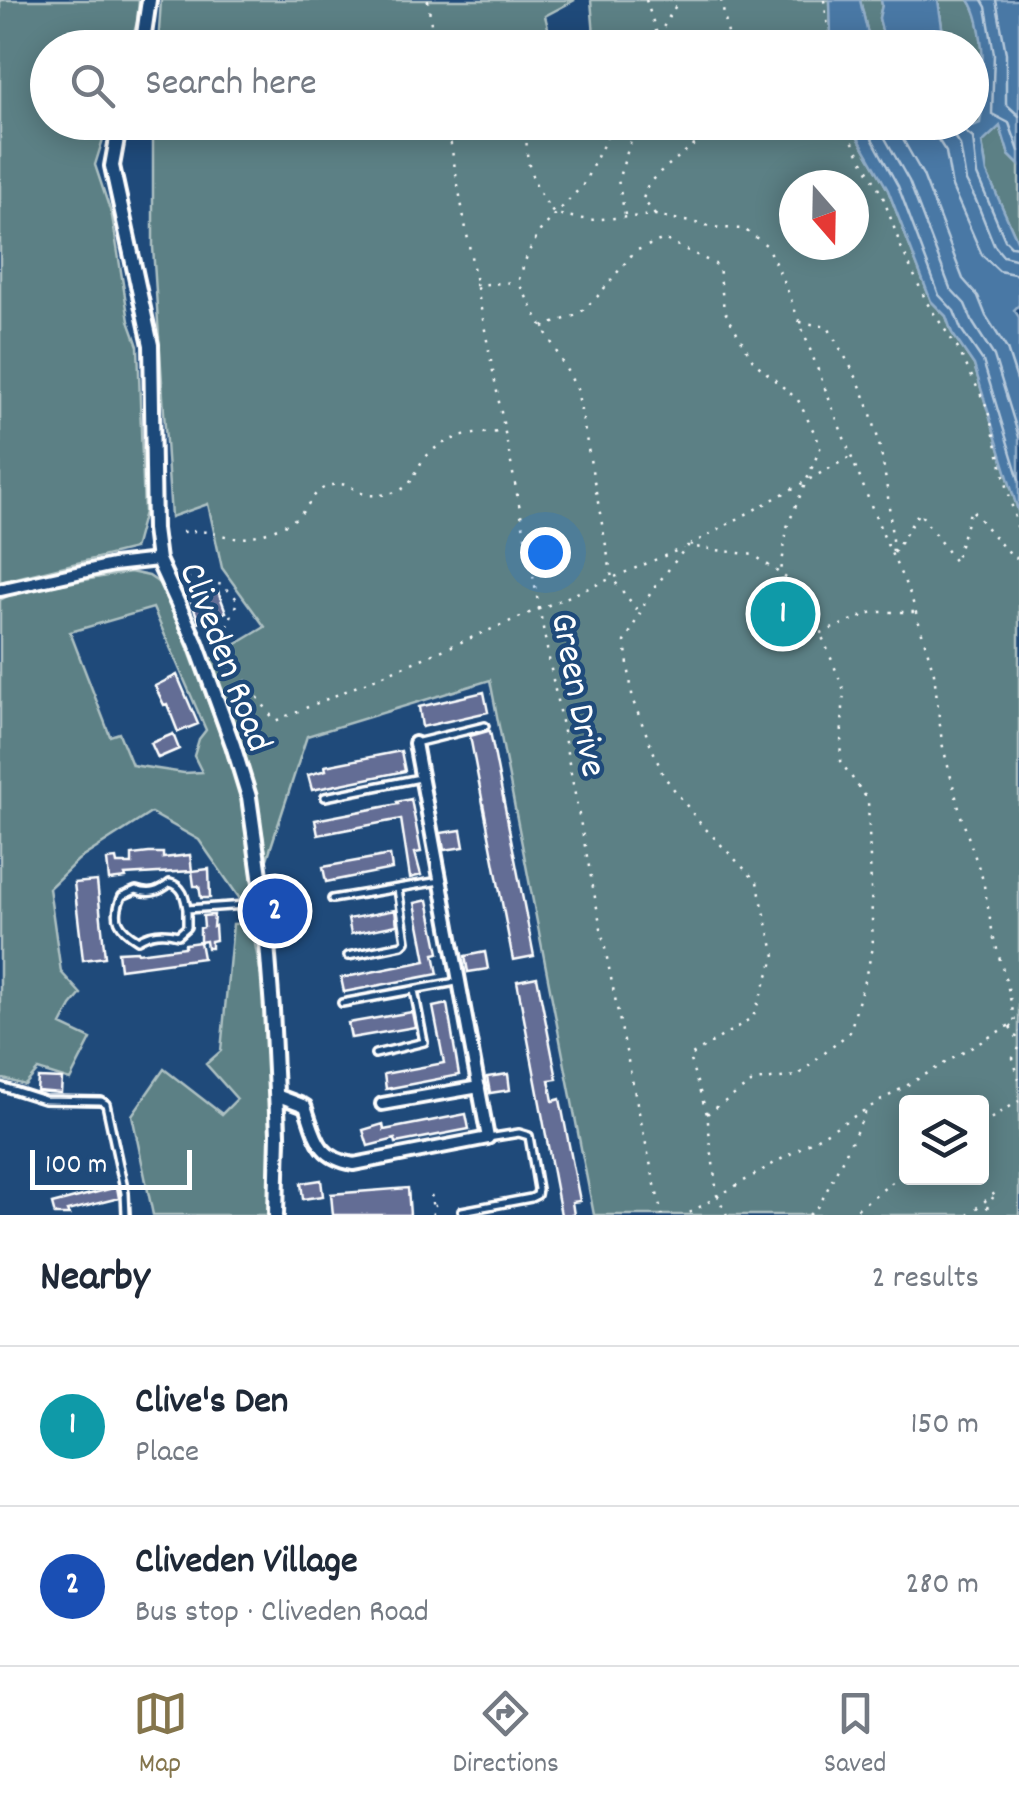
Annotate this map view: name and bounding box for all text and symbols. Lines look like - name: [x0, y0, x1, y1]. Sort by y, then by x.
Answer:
- search box: [30, 30, 989, 140]
- icon: search: [65, 58, 120, 113]
- text: Search here: [145, 58, 317, 113]
- north arrow: [779, 170, 869, 260]
- your location: [520, 527, 571, 578]
- street label: Cliveden Road: [161, 555, 284, 761]
- pin: 1: [750, 576, 816, 652]
- street label: Green Drive: [533, 608, 618, 782]
- pin: 2: [242, 874, 308, 948]
- map controls: [899, 1095, 989, 1185]
- button: layers: [899, 1095, 989, 1185]
- scale bar: [30, 1145, 192, 1190]
- text: 100 m: [45, 1147, 107, 1187]
- text: Nearby: [40, 1250, 150, 1310]
- text: 2 results: [872, 1257, 979, 1303]
- text: Clive's Den: [135, 1376, 288, 1431]
- text: 1: [69, 1403, 76, 1449]
- text: 150 m: [910, 1403, 979, 1449]
- text: Place: [135, 1431, 199, 1477]
- text: Cliveden Village: [135, 1536, 358, 1591]
- text: 2: [66, 1563, 79, 1609]
- text: 280 m: [905, 1563, 979, 1609]
- text: Bus stop · Cliveden Road: [135, 1591, 429, 1637]
- tab: Map: [133, 1686, 188, 1786]
- tab: Directions: [453, 1686, 559, 1786]
- tab: Saved: [824, 1686, 886, 1786]

